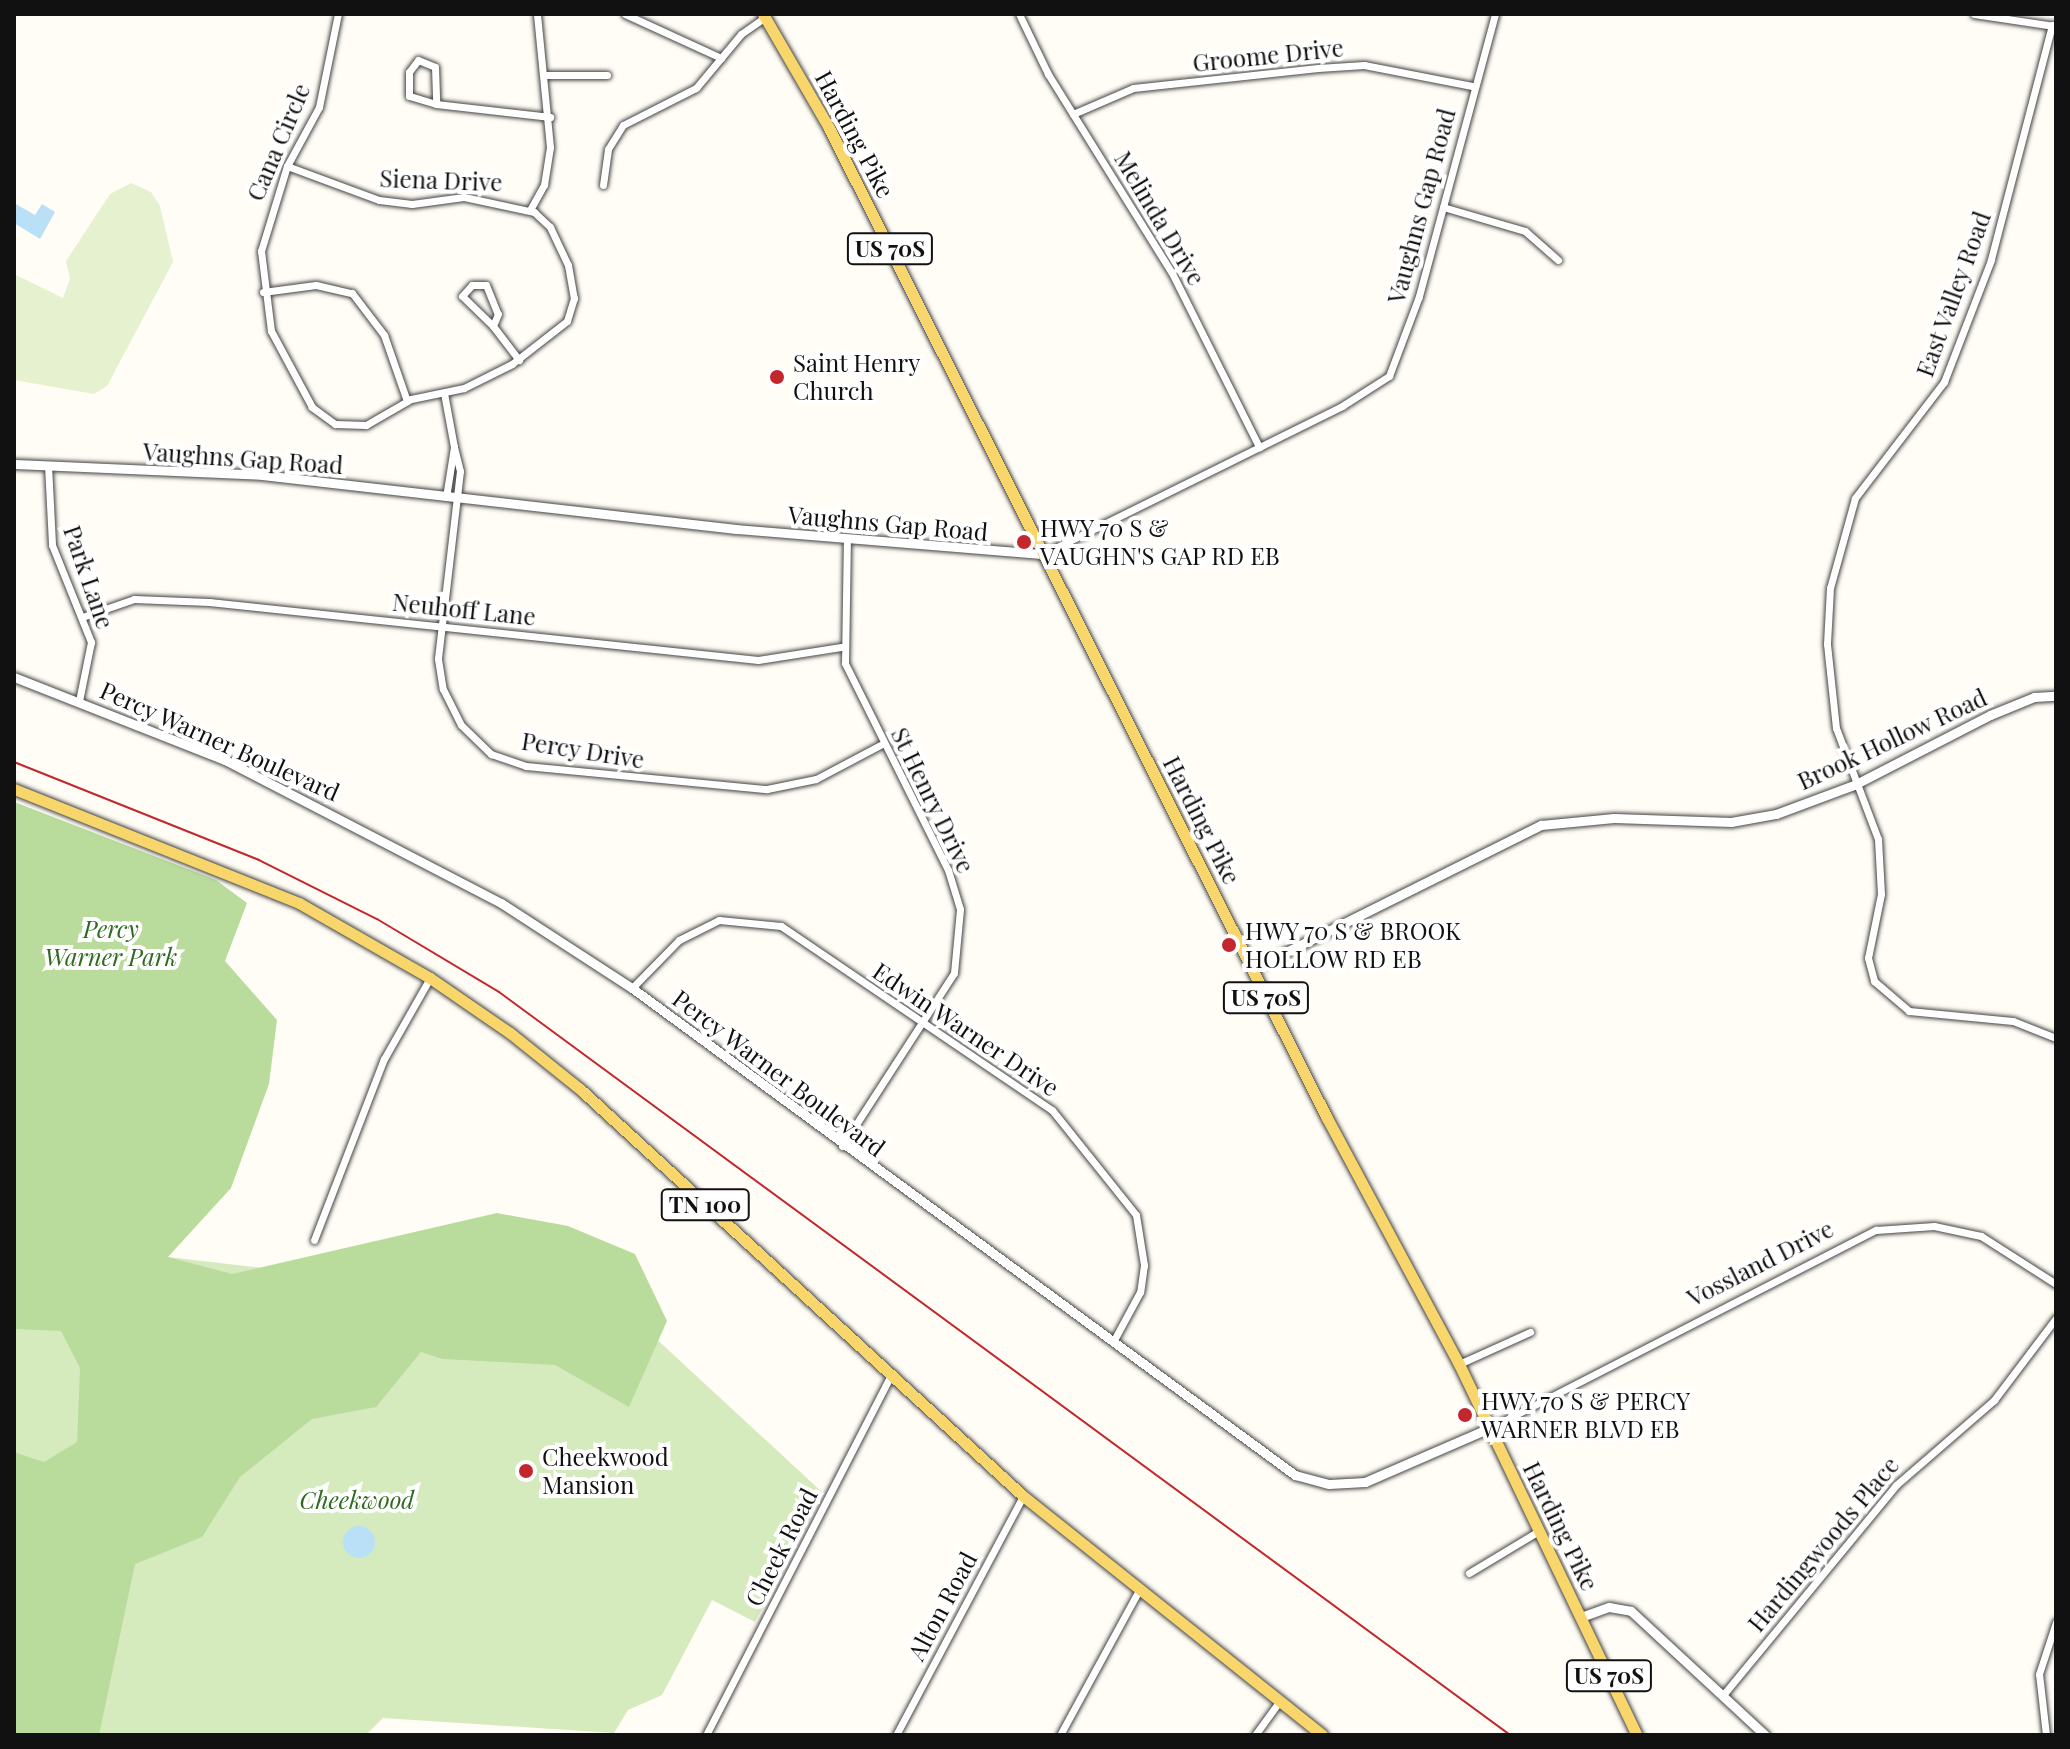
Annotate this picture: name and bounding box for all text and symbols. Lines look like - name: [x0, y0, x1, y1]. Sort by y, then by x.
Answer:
- street label: Groome Drive: [1191, 33, 1345, 77]
- street label: Harding Pike: [810, 66, 900, 202]
- street label: Cana Circle: [240, 79, 316, 205]
- street label: Vaughns Gap Road: [1381, 105, 1461, 307]
- street label: Melinda Drive: [1109, 146, 1211, 290]
- street label: Siena Drive: [379, 163, 503, 197]
- street label: East Valley Road: [1909, 207, 1997, 381]
- road number: US 70S: [846, 231, 934, 267]
- place label: Saint Henry Church: [793, 349, 921, 405]
- marker: Saint Henry Church: [768, 368, 786, 386]
- street label: Vaughns Gap Road: [142, 437, 344, 479]
- street label: Vaughns Gap Road: [787, 500, 989, 546]
- place label: HWY 70 S & VAUGHN'S GAP RD EB: [1040, 514, 1280, 570]
- street label: Park Lane: [58, 521, 120, 633]
- marker: HWY 70 S & VAUGHN'S GAP RD EB: [1015, 533, 1033, 551]
- street label: Neuhoff Lane: [391, 587, 537, 631]
- street label: Percy Warner Boulevard: [95, 675, 345, 807]
- street label: Brook Hollow Road: [1792, 682, 1992, 796]
- street label: St Henry Drive: [885, 722, 981, 878]
- street label: Percy Drive: [519, 726, 647, 774]
- street label: Harding Pike: [1157, 751, 1247, 889]
- park label: Percy Warner Park: [45, 915, 177, 971]
- place label: HWY 70 S & BROOK HOLLOW RD EB: [1245, 917, 1462, 973]
- marker: HWY 70 S & BROOK HOLLOW RD EB: [1220, 936, 1238, 954]
- street label: Edwin Warner Drive: [867, 956, 1065, 1102]
- road number: US 70S: [1222, 980, 1310, 1016]
- street label: Percy Warner Boulevard: [666, 983, 892, 1163]
- road number: TN 100: [659, 1187, 751, 1223]
- street label: Vossland Drive: [1682, 1214, 1838, 1312]
- place label: HWY 70 S & PERCY WARNER BLVD EB: [1481, 1387, 1691, 1443]
- marker: HWY 70 S & PERCY WARNER BLVD EB: [1456, 1406, 1474, 1424]
- place label: Cheekwood Mansion: [542, 1443, 669, 1499]
- street label: Hardingwoods Place: [1741, 1451, 1905, 1637]
- street label: Harding Pike: [1517, 1457, 1605, 1595]
- marker: Cheekwood Mansion: [517, 1462, 535, 1480]
- street label: Cheek Road: [739, 1483, 823, 1611]
- park label: Cheekwood: [300, 1486, 414, 1514]
- street label: Alton Road: [901, 1547, 983, 1665]
- road number: US 70S: [1565, 1658, 1653, 1694]

